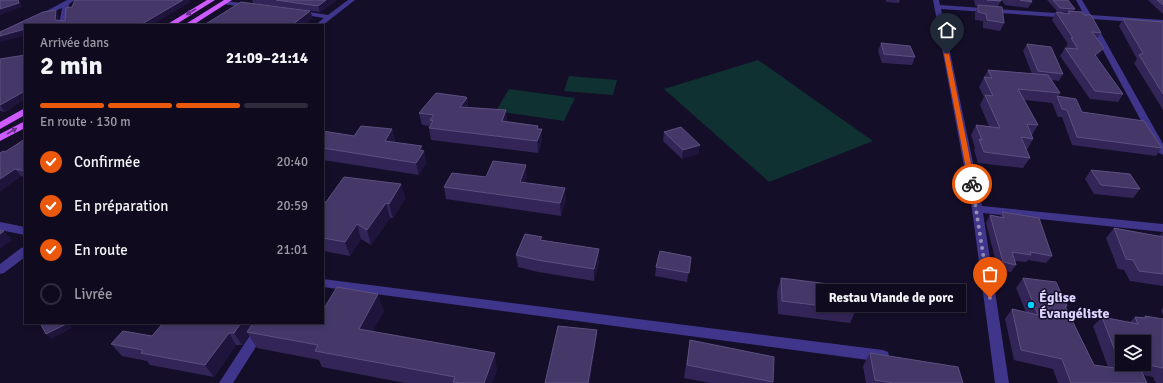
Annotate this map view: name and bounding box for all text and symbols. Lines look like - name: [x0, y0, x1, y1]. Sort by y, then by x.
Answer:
- one-way arrow: [185, 9, 197, 16]
- pin: [930, 13, 964, 54]
- icon: home: [936, 19, 958, 41]
- text: Arrivée dans: [40, 35, 109, 51]
- text: 21:09–21:14: [226, 49, 308, 67]
- text: 2 min: [40, 50, 103, 82]
- text: En route · 130 m: [40, 114, 131, 130]
- one-way arrow: [7, 128, 18, 135]
- icon: check: [40, 151, 62, 173]
- text: Confirmée: [74, 153, 140, 171]
- text: 20:40: [276, 154, 308, 170]
- courier: [952, 164, 992, 204]
- icon: bike: [961, 173, 983, 195]
- icon: check: [40, 195, 62, 217]
- text: En préparation: [74, 197, 169, 215]
- text: 20:59: [276, 198, 308, 214]
- icon: check: [40, 239, 62, 261]
- text: En route: [74, 241, 128, 259]
- text: 21:01: [276, 242, 308, 258]
- pin: [973, 257, 1007, 298]
- icon: bag: [979, 263, 1001, 285]
- callout: Restau Viande de porc: [816, 284, 966, 312]
- text: Livrée: [74, 285, 113, 303]
- place label: Église Évangéliste: [1039, 289, 1109, 322]
- text: Restau Viande de porc: [829, 290, 953, 306]
- marker: Église Évangéliste: [1026, 300, 1036, 310]
- map controls: [1115, 335, 1151, 371]
- button: layers: [1115, 335, 1151, 371]

